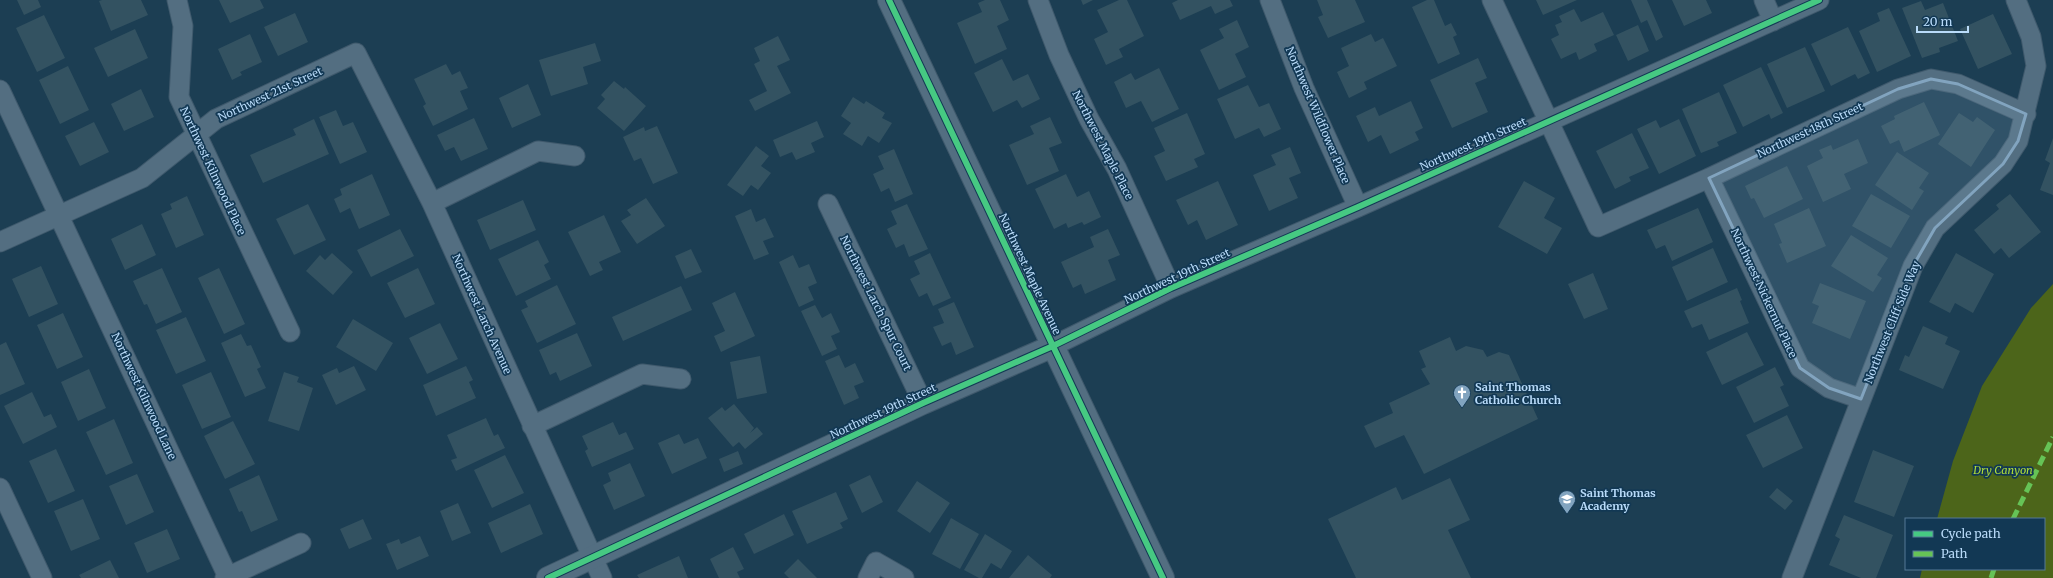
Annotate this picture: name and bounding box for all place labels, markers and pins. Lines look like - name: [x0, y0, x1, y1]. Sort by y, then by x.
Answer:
- place label: Saint Thomas Catholic Church: [1475, 380, 1562, 407]
- church icon: Saint Thomas Catholic Church: [1452, 383, 1472, 408]
- place label: Saint Thomas Academy: [1579, 486, 1656, 513]
- school or university icon: Saint Thomas Academy: [1557, 489, 1577, 514]

